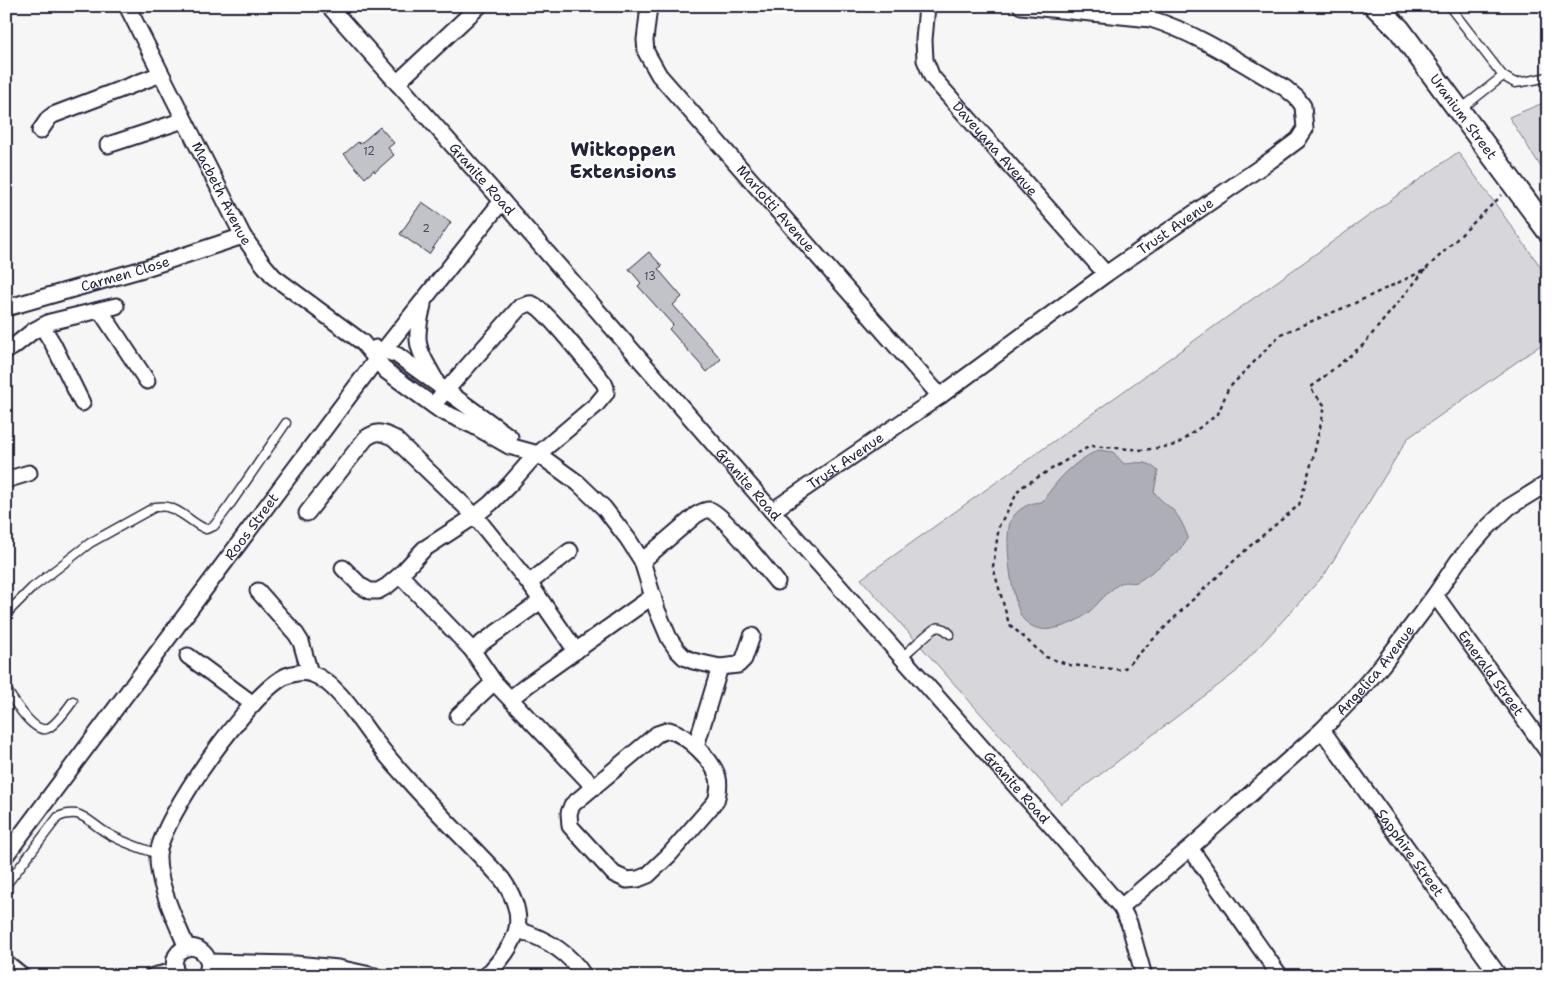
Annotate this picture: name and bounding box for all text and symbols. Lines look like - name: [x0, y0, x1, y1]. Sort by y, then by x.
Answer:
- street label: Uranium Street: [1426, 70, 1501, 163]
- street label: Daveyana Avenue: [949, 97, 1042, 200]
- district label: Witkoppen Extensions: [569, 137, 677, 184]
- street label: Macbeth Avenue: [188, 139, 256, 249]
- street label: Granite Road: [445, 139, 519, 219]
- house number: 12: [363, 144, 375, 159]
- street label: Marlotti Avenue: [733, 161, 819, 256]
- street label: Trust Avenue: [1134, 193, 1217, 259]
- house number: 2: [422, 221, 430, 236]
- street label: Carmen Close: [79, 252, 172, 295]
- house number: 13: [644, 269, 656, 284]
- street label: Trust Avenue: [804, 428, 887, 493]
- street label: Granite Road: [712, 444, 785, 524]
- street label: Roos Street: [221, 490, 282, 564]
- street label: Angelica Avenue: [1332, 621, 1418, 719]
- street label: Emerald Street: [1454, 627, 1528, 719]
- street label: Granite Road: [980, 747, 1054, 827]
- street label: Sapphire Street: [1372, 805, 1448, 900]

